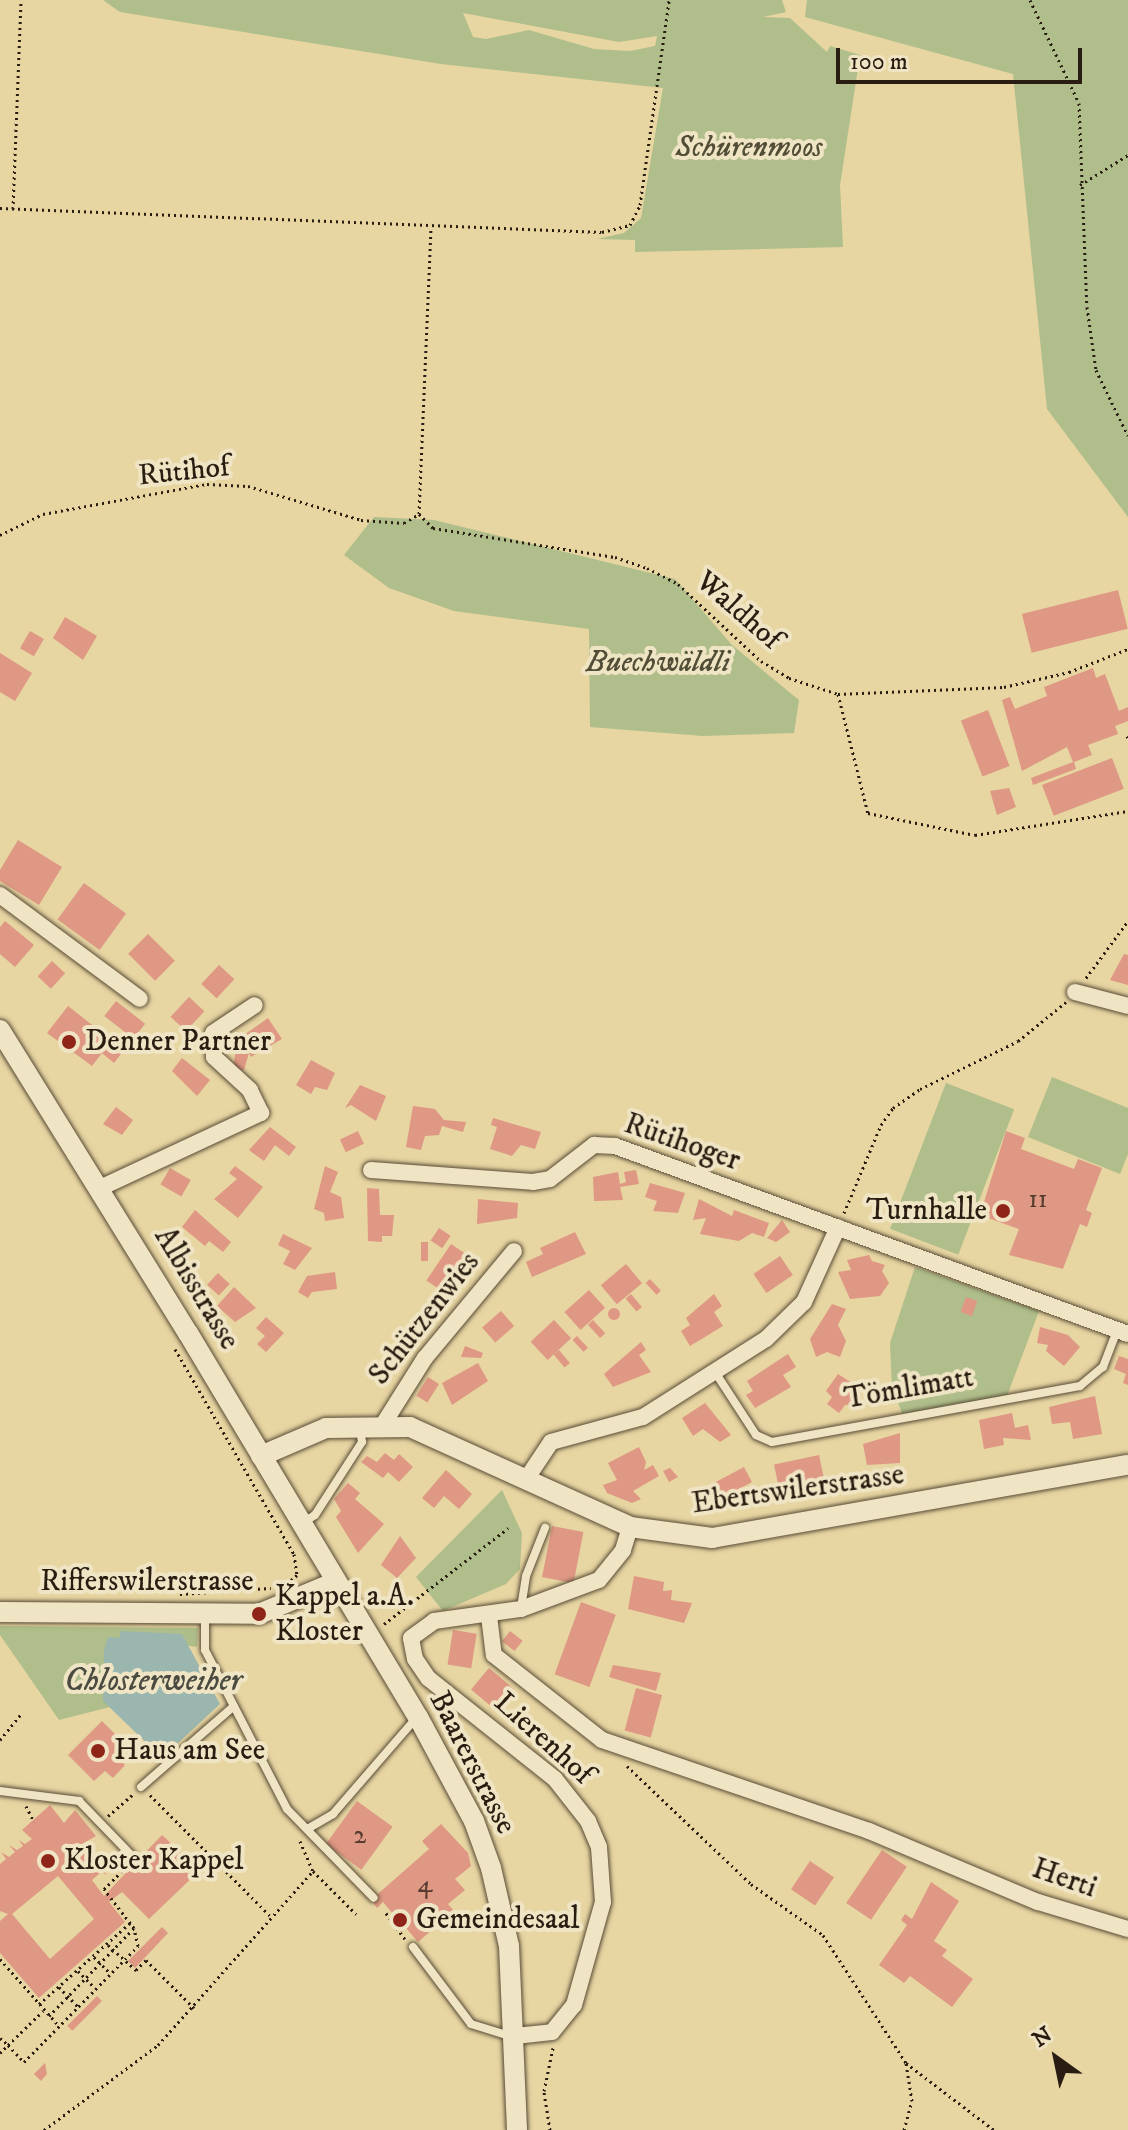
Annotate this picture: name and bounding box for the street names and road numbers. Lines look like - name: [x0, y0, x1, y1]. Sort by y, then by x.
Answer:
- street label: Rütihof: [137, 449, 231, 495]
- street label: Waldhof: [688, 564, 788, 658]
- street label: Rütihoger: [619, 1106, 745, 1180]
- street label: Albisstrasse: [146, 1221, 246, 1357]
- street label: Schützenwies: [362, 1245, 488, 1393]
- street label: Tömlimatt: [842, 1360, 976, 1418]
- street label: Ebertswilerstrasse: [690, 1457, 906, 1523]
- street label: Rifferswilerstrasse: [40, 1564, 254, 1600]
- street label: Lierenhof: [486, 1685, 600, 1793]
- street label: Baarerstrasse: [421, 1686, 523, 1840]
- street label: Herti: [1027, 1851, 1101, 1907]

